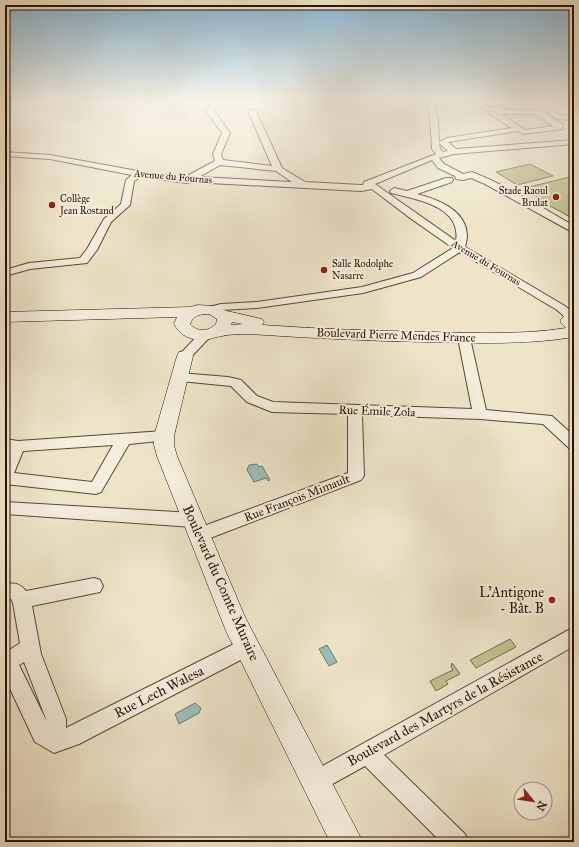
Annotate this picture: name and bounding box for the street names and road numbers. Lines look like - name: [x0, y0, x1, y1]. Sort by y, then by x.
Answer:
- street label: Avenue du Fournas: [132, 168, 213, 186]
- street label: Avenue du Fournas: [448, 237, 523, 289]
- street label: Boulevard Pierre Mendes France: [316, 325, 476, 345]
- street label: Rue Émile Zola: [338, 401, 417, 419]
- street label: Rue François Mimault: [242, 471, 353, 525]
- street label: Boulevard du Comte Muraire: [179, 503, 263, 664]
- street label: Boulevard des Martyrs de la Résistance: [344, 648, 546, 770]
- street label: Rue Lech Walesa: [111, 662, 207, 722]

